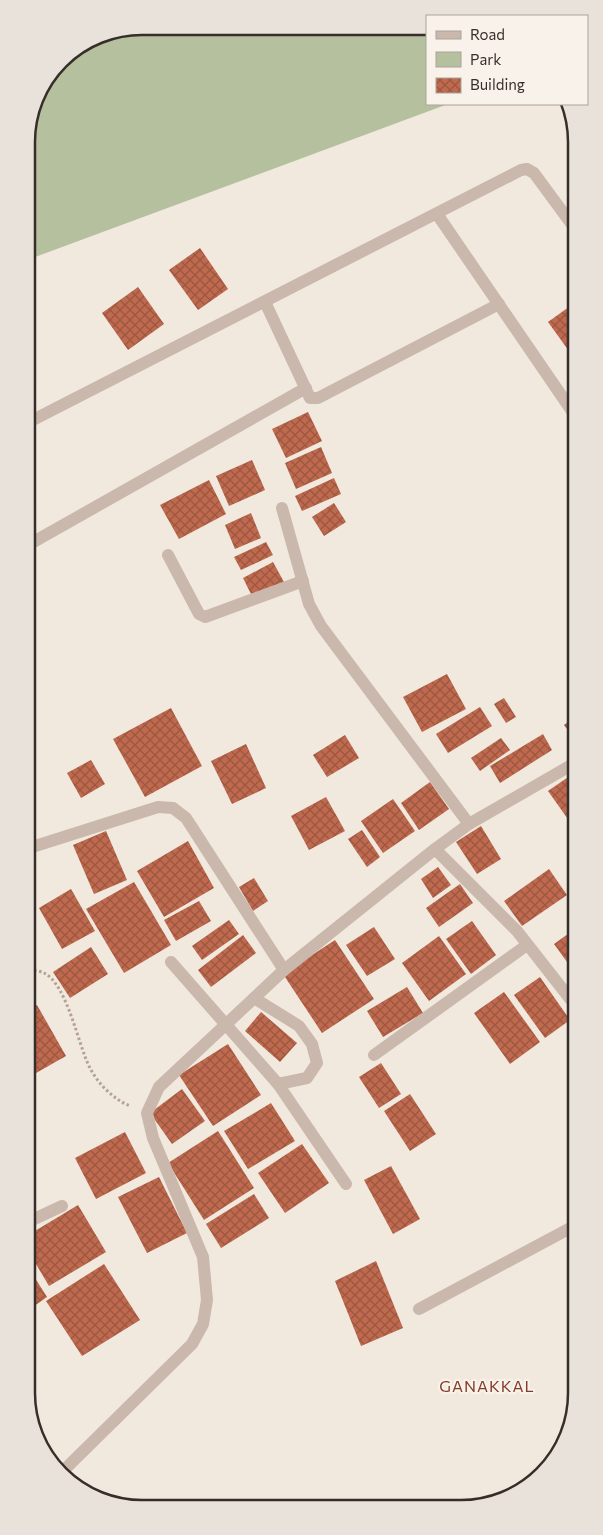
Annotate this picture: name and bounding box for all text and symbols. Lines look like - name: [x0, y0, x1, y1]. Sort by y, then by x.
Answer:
- legend: [426, 15, 588, 105]
- text: Road: [470, 25, 505, 43]
- text: Park: [470, 50, 501, 68]
- text: Building: [470, 75, 525, 93]
- district label: GANAKKAL: [439, 1376, 535, 1395]

